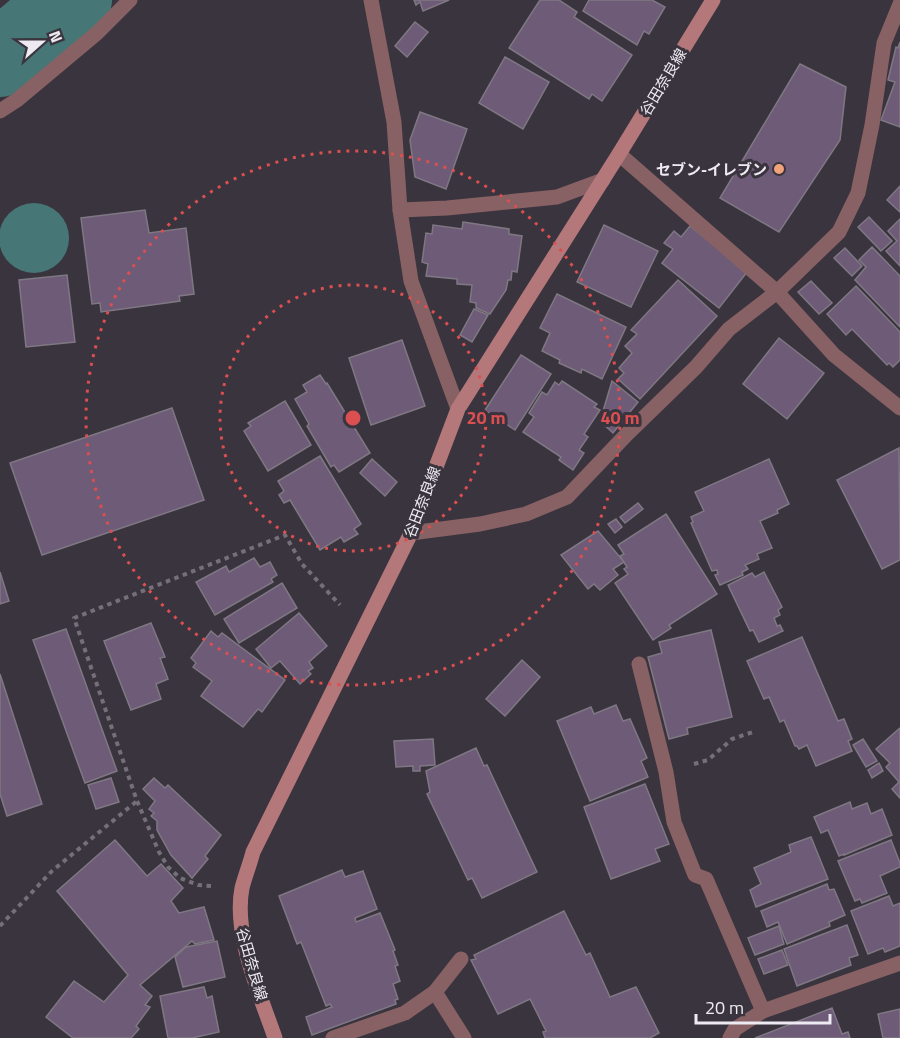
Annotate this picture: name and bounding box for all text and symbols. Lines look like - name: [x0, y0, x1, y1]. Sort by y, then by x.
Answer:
- north arrow: [12, 12, 72, 72]
- text: N: [43, 27, 69, 46]
- street label: 谷田奈良線: [634, 44, 692, 120]
- place label: セブン-イレブン: [656, 158, 767, 181]
- marker: セブン-イレブン: [772, 162, 786, 176]
- text: 20 m: [466, 404, 506, 431]
- text: 40 m: [600, 404, 640, 431]
- centre of rings: [343, 408, 363, 428]
- street label: 谷田奈良線: [398, 463, 446, 541]
- street label: 谷田奈良線: [231, 925, 273, 1003]
- scale bar: [696, 987, 830, 1025]
- text: 20 m: [705, 994, 744, 1021]

